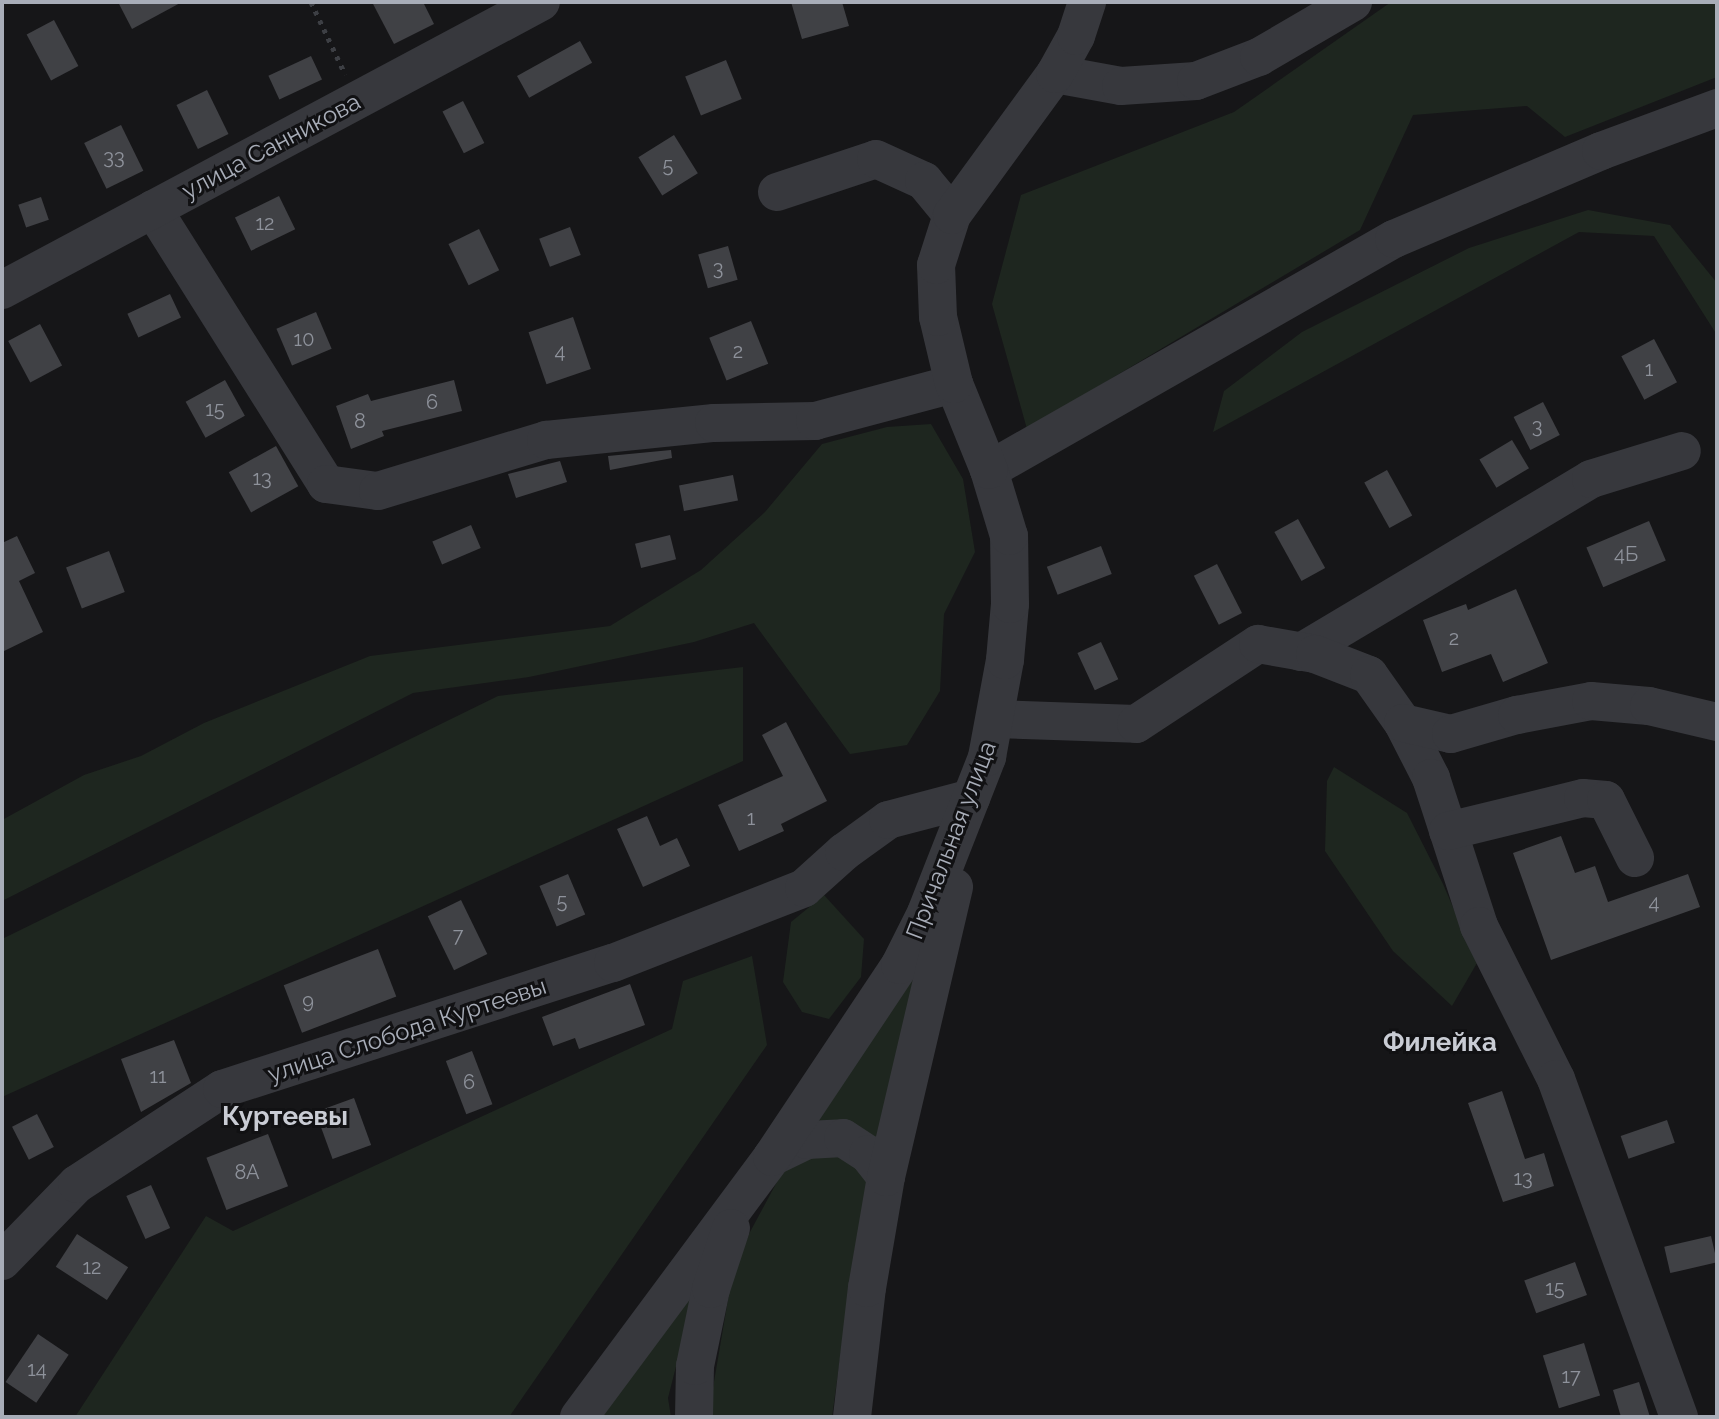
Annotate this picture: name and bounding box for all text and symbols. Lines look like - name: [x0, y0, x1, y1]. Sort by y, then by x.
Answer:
- street label: улица Санникова: [177, 87, 365, 205]
- house number: 33: [103, 145, 125, 169]
- house number: 5: [663, 153, 673, 177]
- house number: 12: [256, 211, 274, 235]
- house number: 3: [713, 256, 723, 280]
- house number: 10: [294, 327, 314, 351]
- house number: 4: [555, 339, 565, 363]
- house number: 2: [733, 339, 743, 363]
- house number: 1: [1645, 357, 1653, 381]
- house number: 6: [426, 390, 438, 414]
- house number: 15: [205, 397, 225, 421]
- house number: 8: [354, 409, 366, 433]
- house number: 3: [1532, 414, 1542, 438]
- house number: 13: [252, 466, 272, 490]
- house number: 4Б: [1614, 542, 1638, 566]
- house number: 2: [1449, 626, 1459, 650]
- street label: Причальная улица: [900, 737, 1002, 943]
- house number: 1: [747, 806, 755, 830]
- house number: 5: [557, 889, 567, 913]
- house number: 4: [1649, 890, 1659, 914]
- house number: 7: [453, 923, 463, 947]
- street label: улица Слобода Куртеевы: [264, 971, 550, 1089]
- house number: 9: [302, 989, 314, 1013]
- district label: Филейка: [1383, 1027, 1497, 1059]
- house number: 11: [149, 1064, 167, 1088]
- house number: 6: [463, 1070, 475, 1094]
- district label: Куртеевы: [222, 1101, 348, 1133]
- house number: 8А: [234, 1160, 260, 1184]
- house number: 13: [1513, 1166, 1533, 1190]
- house number: 12: [83, 1255, 101, 1279]
- house number: 15: [1545, 1276, 1565, 1300]
- house number: 14: [27, 1357, 47, 1381]
- house number: 17: [1561, 1364, 1581, 1388]

